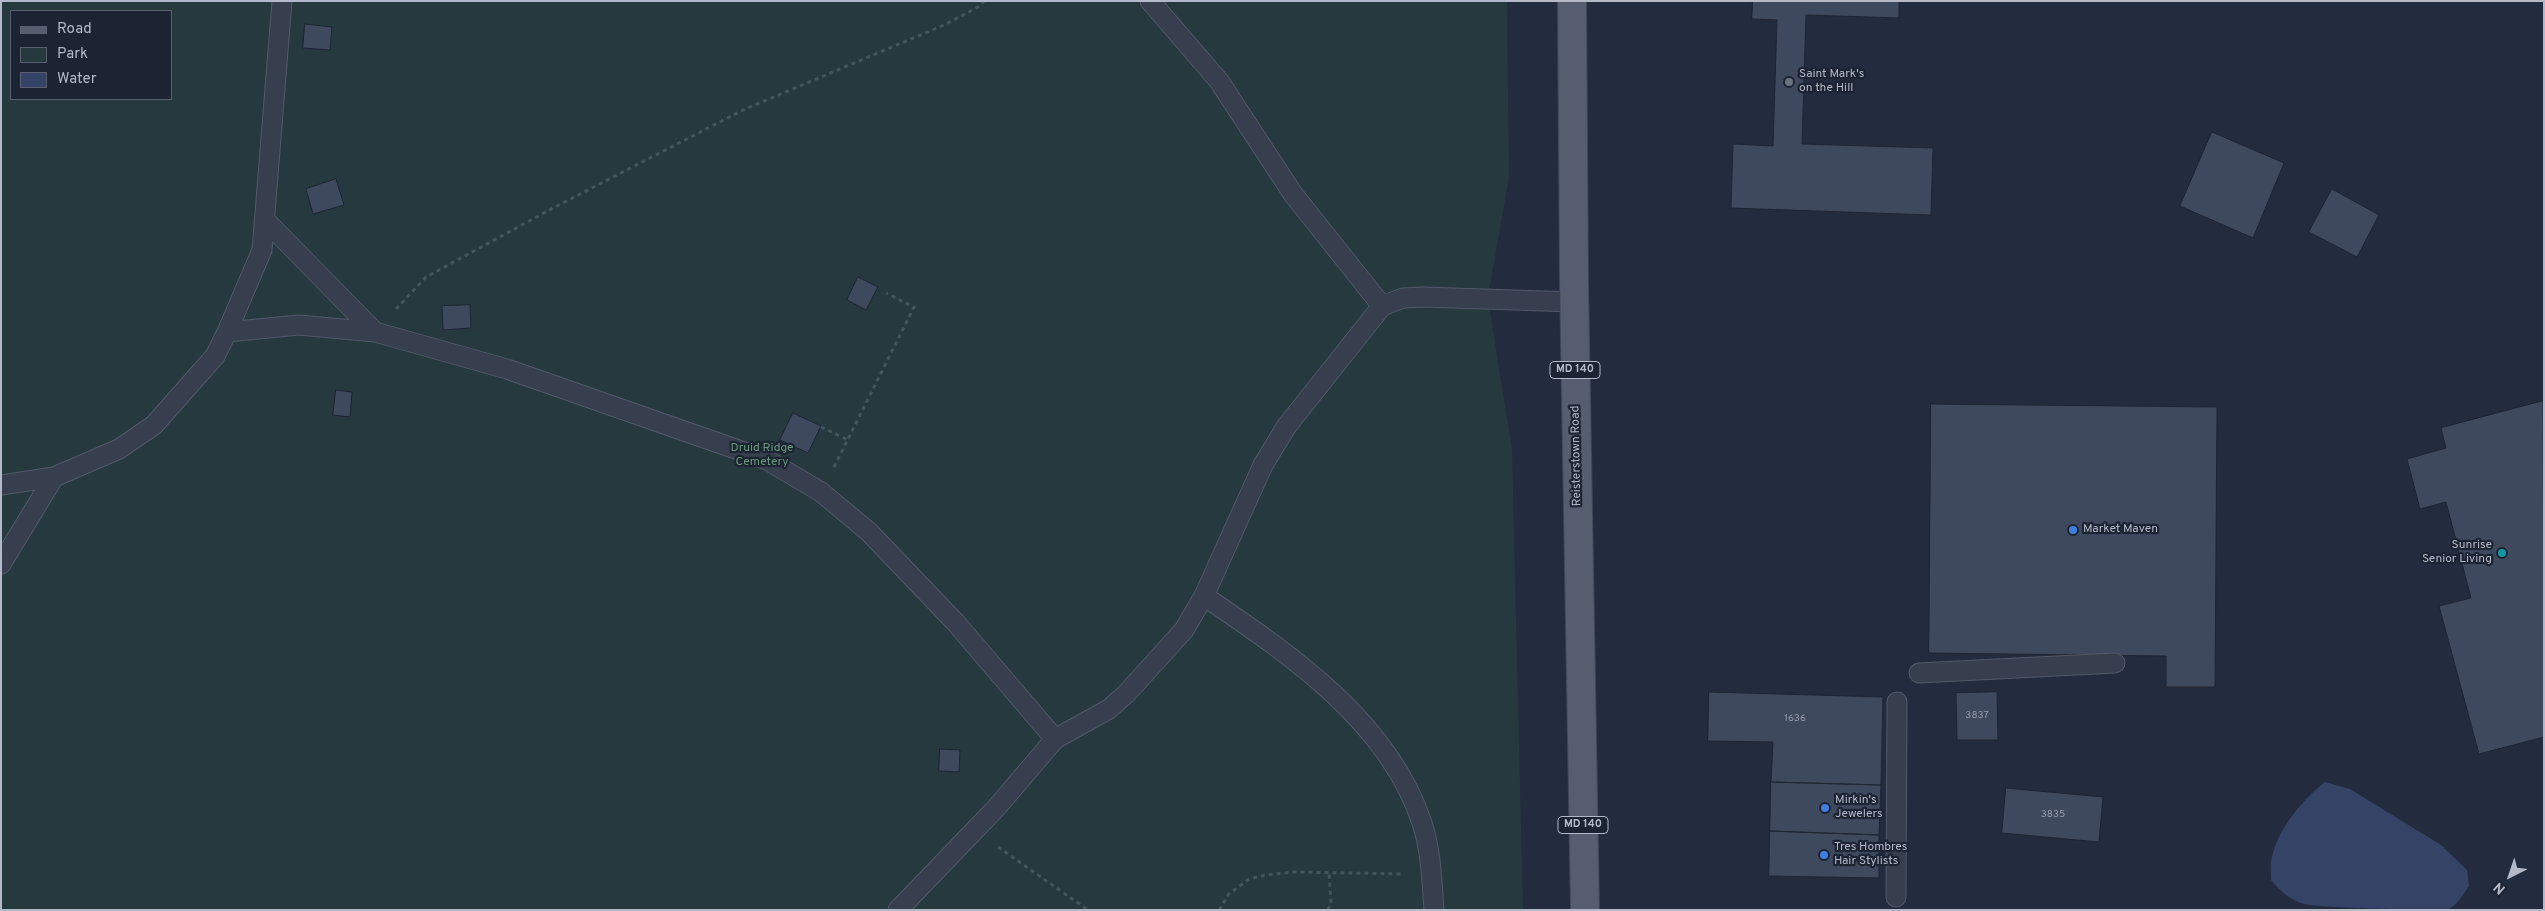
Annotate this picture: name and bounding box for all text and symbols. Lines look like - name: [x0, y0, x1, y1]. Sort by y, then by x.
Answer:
- legend: [10, 10, 172, 100]
- text: Road: [57, 20, 92, 39]
- text: Park: [57, 45, 88, 64]
- place label: Saint Mark's on the Hill: [1799, 68, 1864, 96]
- text: Water: [57, 70, 96, 89]
- marker: Saint Mark's on the Hill: [1783, 76, 1795, 88]
- road number: MD 140: [1550, 362, 1600, 378]
- street label: Reisterstown Road: [1569, 406, 1585, 506]
- park label: Druid Ridge Cemetery: [730, 442, 794, 470]
- place label: Market Maven: [2083, 523, 2158, 537]
- marker: Market Maven: [2067, 524, 2079, 536]
- place label: Sunrise Senior Living: [2422, 539, 2492, 567]
- marker: Sunrise Senior Living: [2496, 547, 2508, 559]
- house number: 3837: [1965, 710, 1989, 722]
- house number: 1636: [1784, 713, 1806, 725]
- place label: Mirkin's Jewelers: [1835, 794, 1883, 822]
- marker: Mirkin's Jewelers: [1819, 802, 1831, 814]
- house number: 3835: [2041, 809, 2065, 821]
- road number: MD 140: [1558, 816, 1608, 834]
- place label: Tres Hombres Hair Stylists: [1834, 841, 1907, 869]
- marker: Tres Hombres Hair Stylists: [1818, 849, 1830, 861]
- north arrow: [2485, 851, 2535, 901]
- text: N: [2490, 878, 2509, 897]

